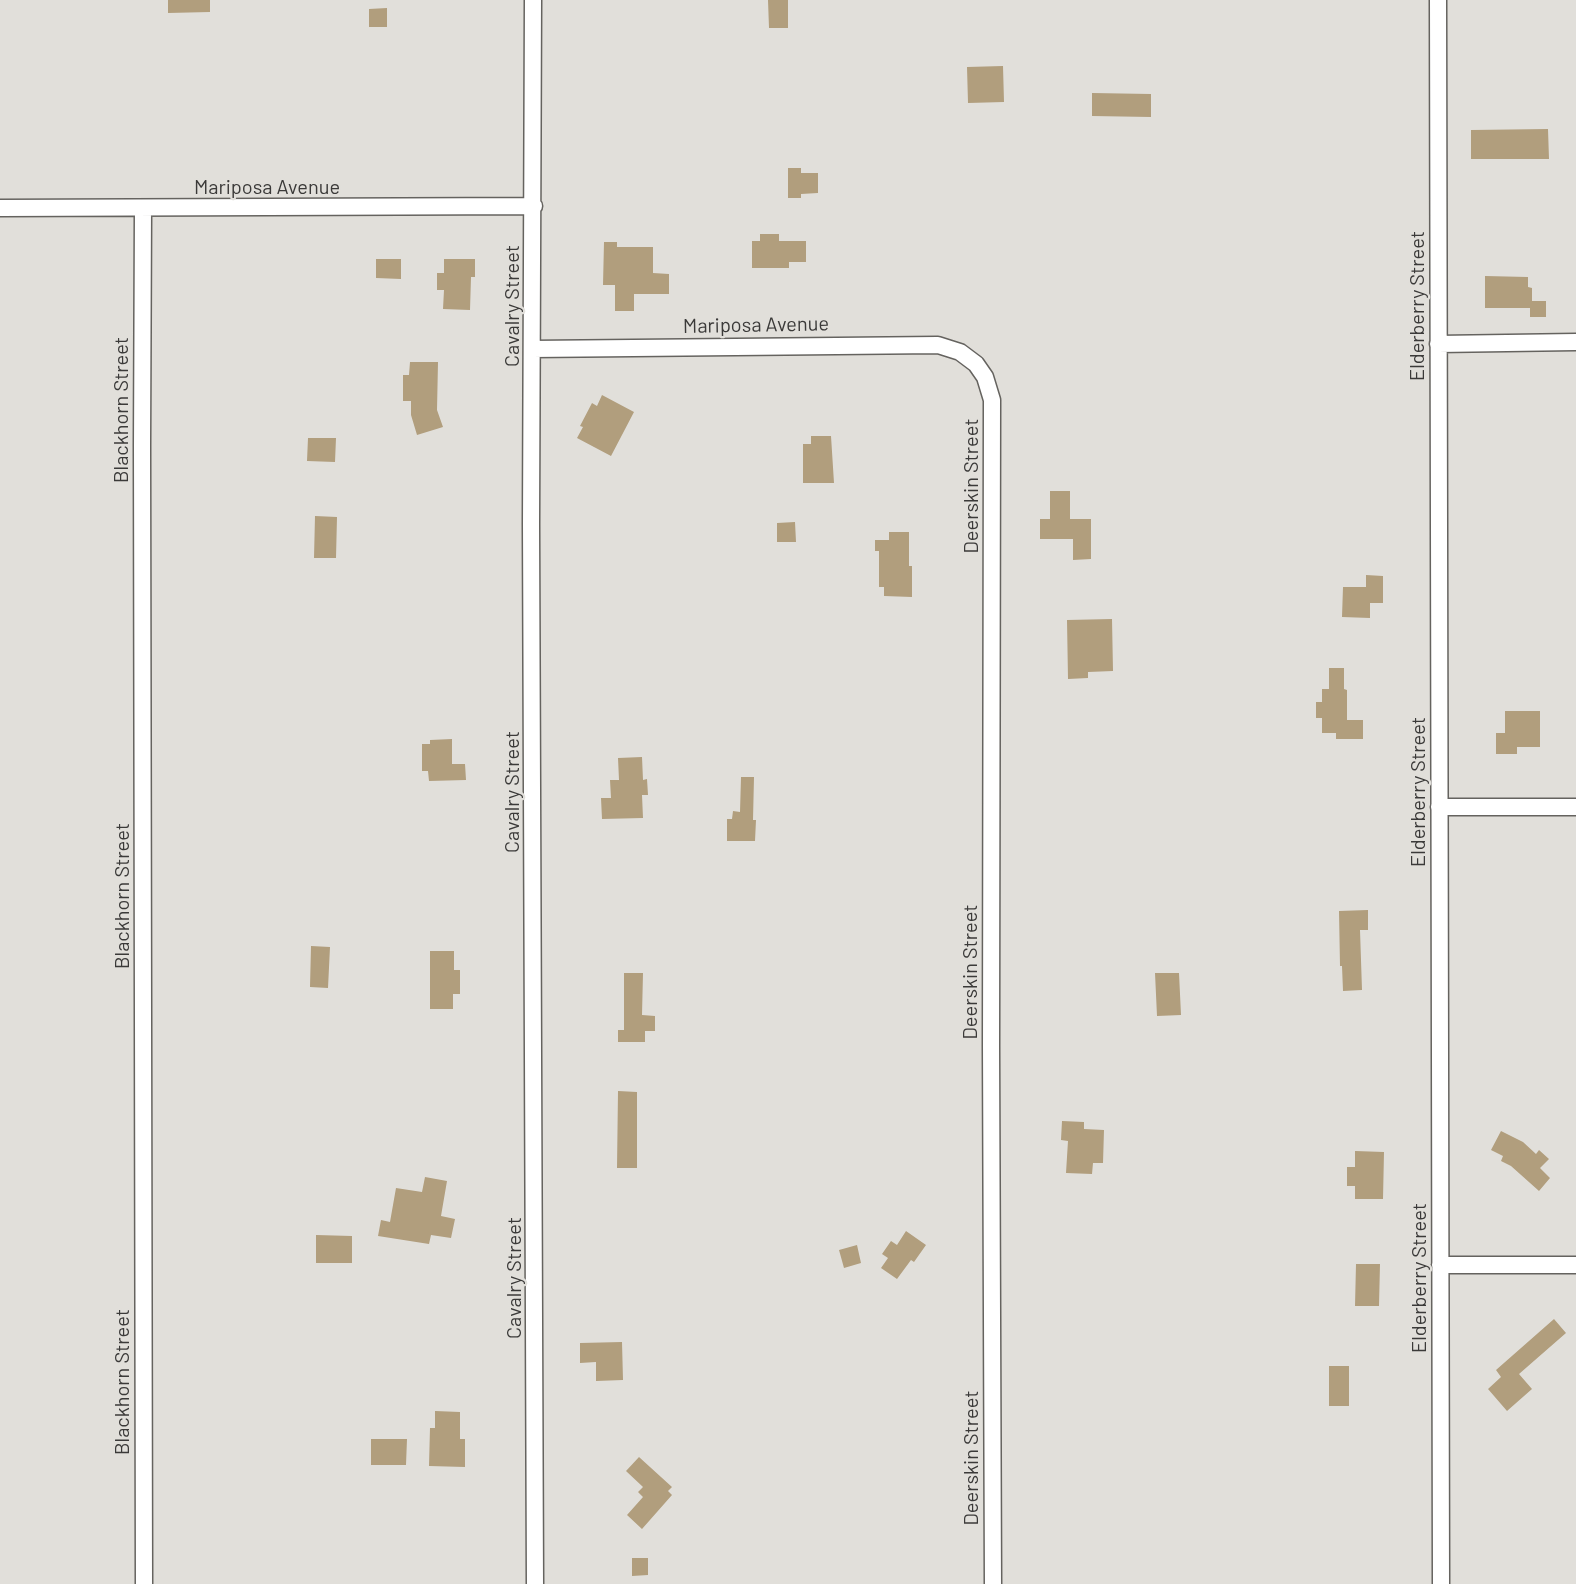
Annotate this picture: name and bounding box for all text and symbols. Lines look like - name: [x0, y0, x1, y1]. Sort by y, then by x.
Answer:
- street label: Mariposa Avenue: [194, 175, 340, 199]
- street label: Elderberry Street: [1405, 231, 1429, 381]
- street label: Cavalry Street: [500, 245, 524, 367]
- street label: Mariposa Avenue: [683, 312, 829, 338]
- street label: Blackhorn Street: [109, 337, 133, 483]
- street label: Deerskin Street: [959, 418, 983, 554]
- street label: Elderberry Street: [1406, 717, 1430, 867]
- street label: Cavalry Street: [500, 731, 524, 853]
- street label: Blackhorn Street: [110, 823, 134, 969]
- street label: Deerskin Street: [958, 904, 982, 1040]
- street label: Elderberry Street: [1407, 1203, 1431, 1353]
- street label: Cavalry Street: [502, 1217, 526, 1339]
- street label: Blackhorn Street: [110, 1309, 134, 1455]
- street label: Deerskin Street: [959, 1390, 983, 1526]

